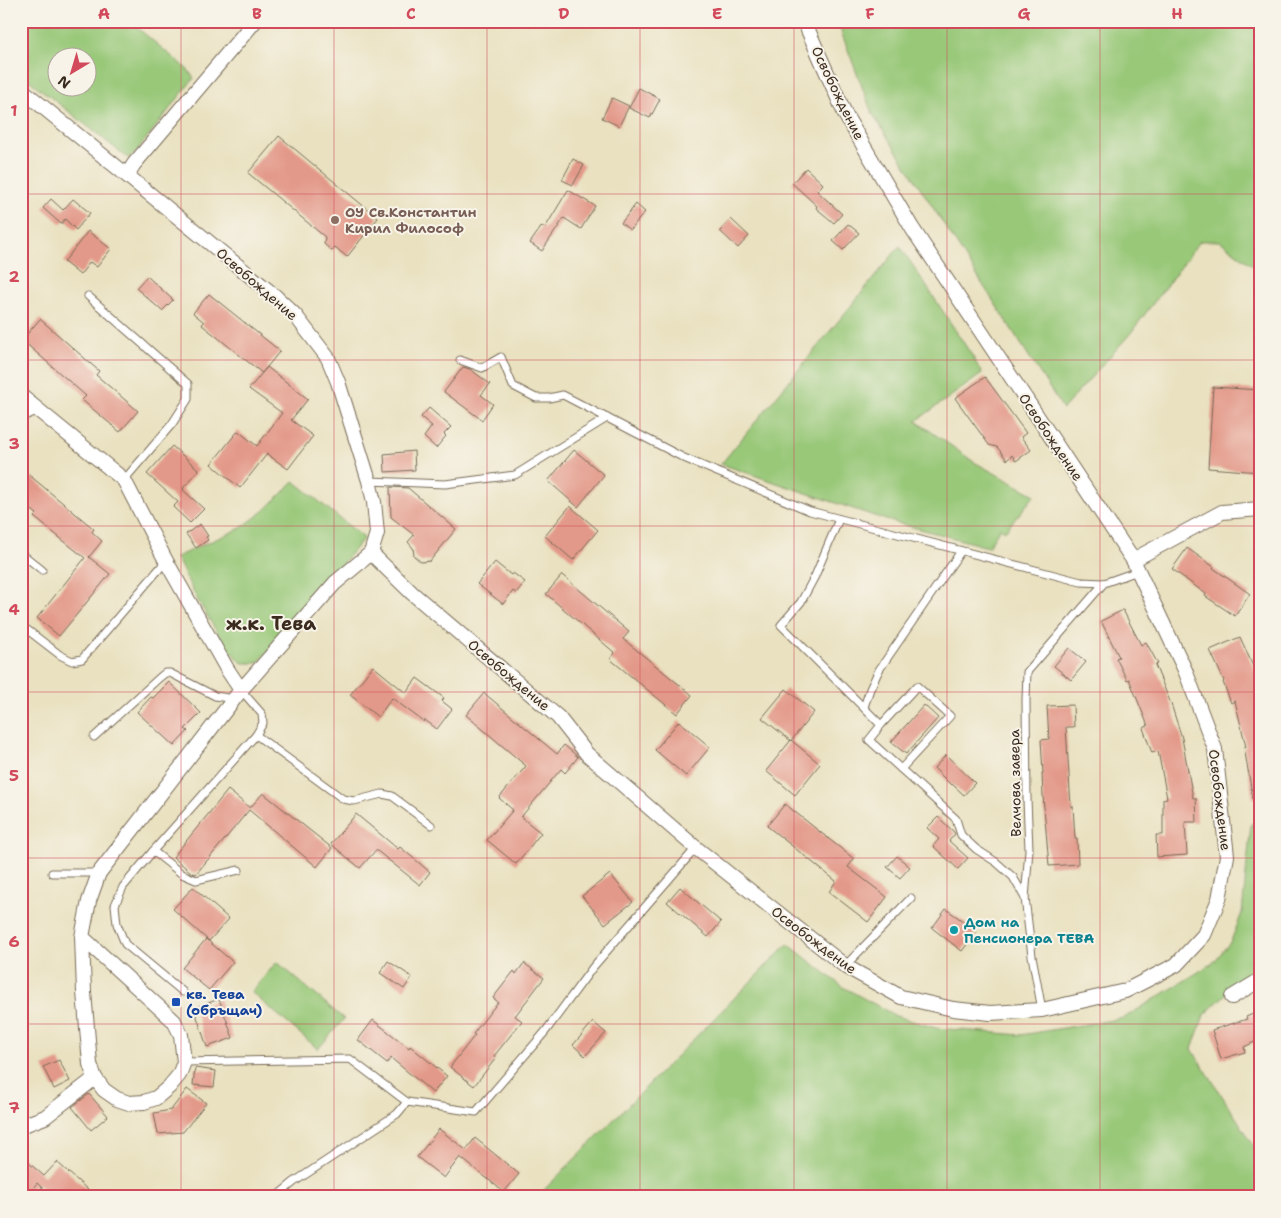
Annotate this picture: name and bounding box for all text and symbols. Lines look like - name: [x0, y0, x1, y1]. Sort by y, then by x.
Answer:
- text: A: [98, 3, 110, 24]
- text: B: [252, 3, 262, 24]
- text: C: [406, 3, 416, 24]
- text: D: [558, 3, 570, 24]
- text: E: [712, 3, 722, 24]
- text: F: [865, 3, 875, 24]
- text: G: [1018, 3, 1031, 24]
- text: H: [1171, 3, 1183, 24]
- street label: Освобождение: [808, 43, 868, 143]
- north arrow: [48, 48, 98, 98]
- text: N: [54, 72, 74, 93]
- text: 1: [10, 100, 18, 121]
- place label: ОУ Св.Константин Кирил Философ: [345, 203, 476, 237]
- marker: ОУ Св.Константин Кирил Философ: [329, 214, 341, 226]
- street label: Освобождение: [213, 244, 301, 324]
- text: 2: [8, 266, 20, 287]
- street label: Освобождение: [1015, 390, 1087, 484]
- text: 3: [8, 433, 20, 454]
- text: 4: [8, 599, 20, 620]
- district label: ж.к. Тева: [226, 611, 316, 636]
- street label: Освобождение: [464, 635, 554, 715]
- street label: Велчова завера: [1005, 729, 1025, 837]
- street label: Освобождение: [1205, 748, 1235, 852]
- text: 5: [9, 765, 19, 786]
- street label: Освобождение: [768, 902, 860, 978]
- place label: Дом на Пенсионера ТЕВА: [964, 913, 1094, 947]
- marker: Дом на Пенсионера ТЕВА: [948, 924, 960, 936]
- text: 6: [8, 931, 20, 952]
- place label: кв. Тева (обръщач): [186, 985, 262, 1019]
- marker: кв. Тева (обръщач): [170, 996, 182, 1008]
- text: 7: [8, 1097, 20, 1118]

